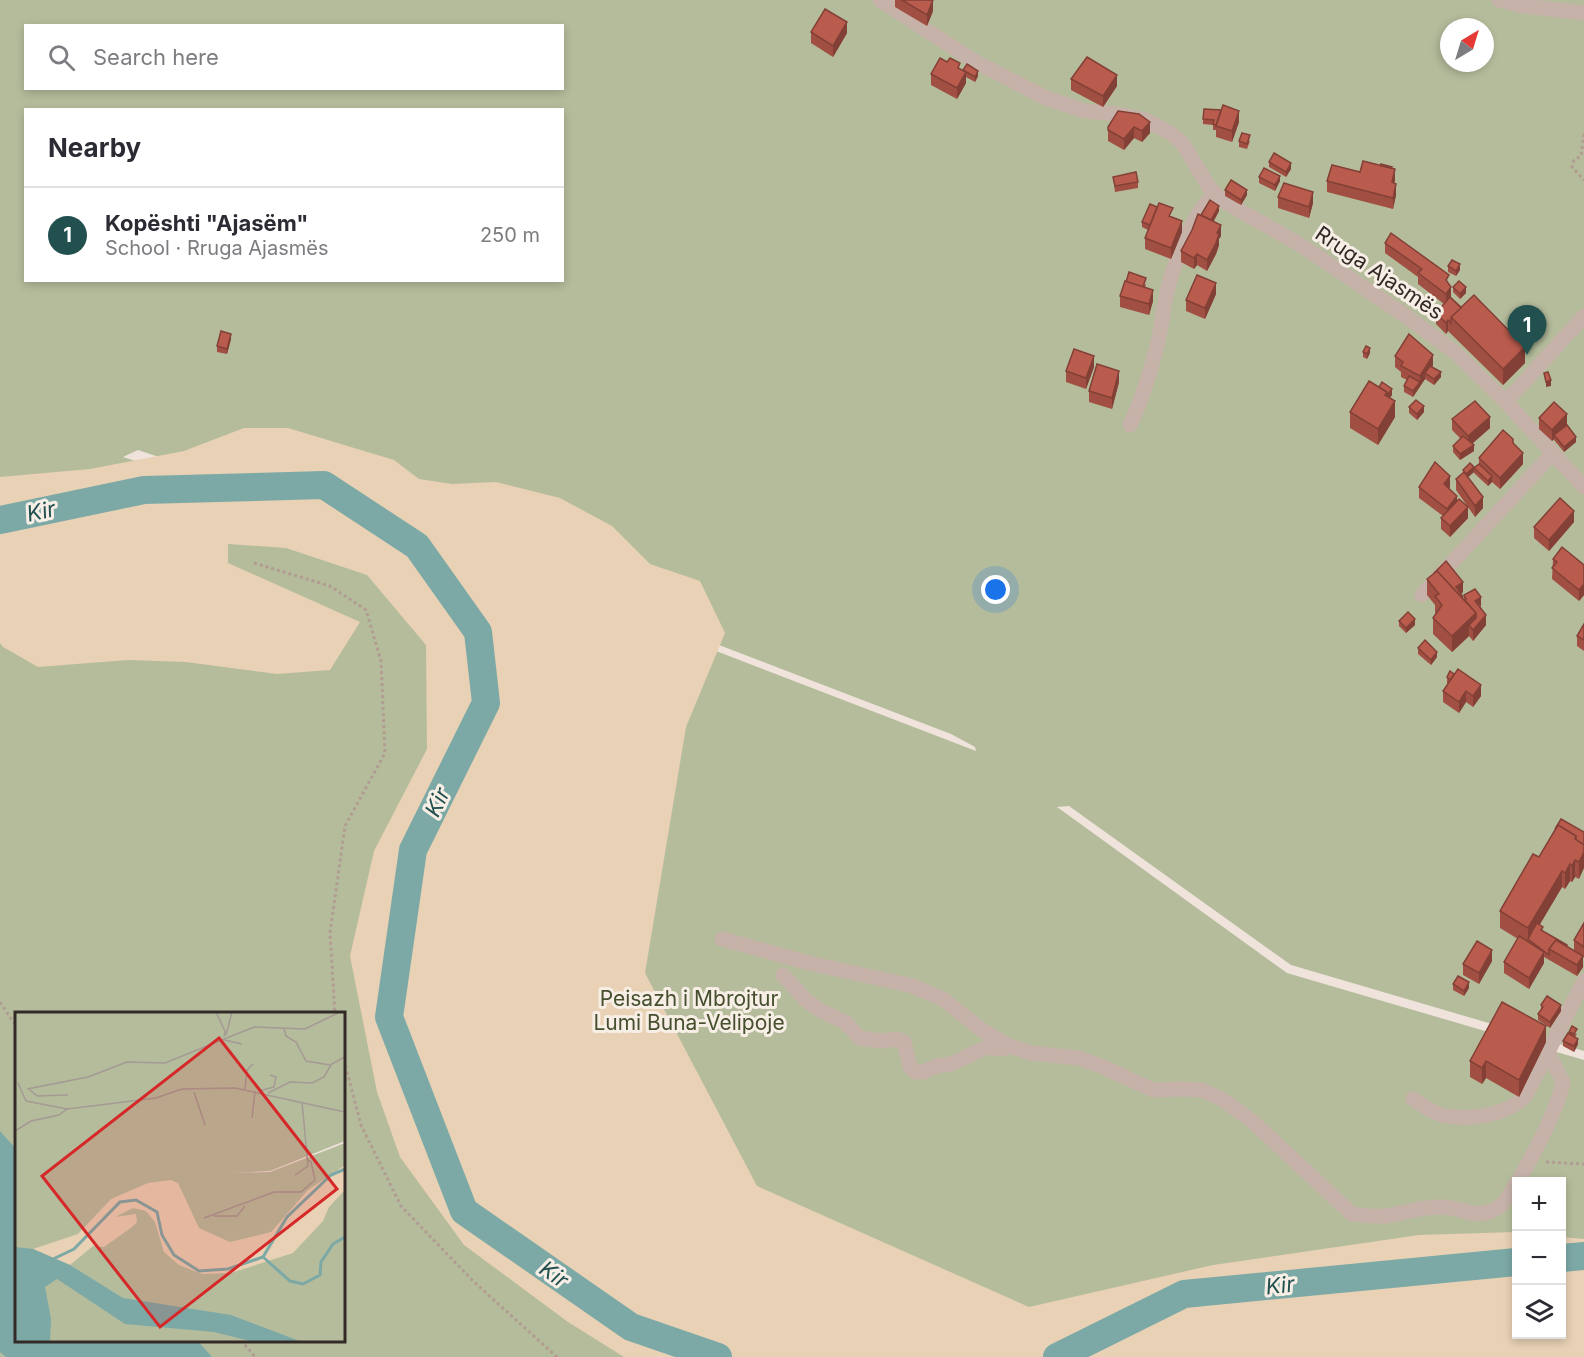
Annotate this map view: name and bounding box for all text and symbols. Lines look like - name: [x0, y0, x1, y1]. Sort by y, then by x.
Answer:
- north arrow: [1440, 18, 1494, 72]
- search box: [24, 24, 564, 90]
- icon: search: [45, 41, 78, 74]
- text: Search here: [93, 44, 219, 70]
- text: Nearby: [48, 132, 141, 163]
- text: Kopështi "Ajasëm": [105, 210, 308, 236]
- street label: Rruga Ajasmës: [1311, 221, 1448, 324]
- text: 1: [63, 223, 72, 247]
- text: 250 m: [480, 223, 540, 247]
- text: School · Rruga Ajasmës: [105, 236, 328, 260]
- pin: 1: [1508, 306, 1546, 355]
- water label: Kir: [24, 495, 58, 527]
- your location: [981, 575, 1010, 604]
- water label: Kir: [419, 783, 455, 821]
- park label: Peisazh i Mbrojtur Lumi Buna-Velipoje: [593, 986, 785, 1035]
- inset map: [15, 1012, 345, 1342]
- map controls: [1512, 1177, 1566, 1339]
- button: +: [1512, 1177, 1566, 1231]
- button: −: [1512, 1231, 1566, 1285]
- water label: Kir: [535, 1255, 574, 1293]
- water label: Kir: [1264, 1270, 1296, 1299]
- button: layers: [1512, 1285, 1566, 1339]

